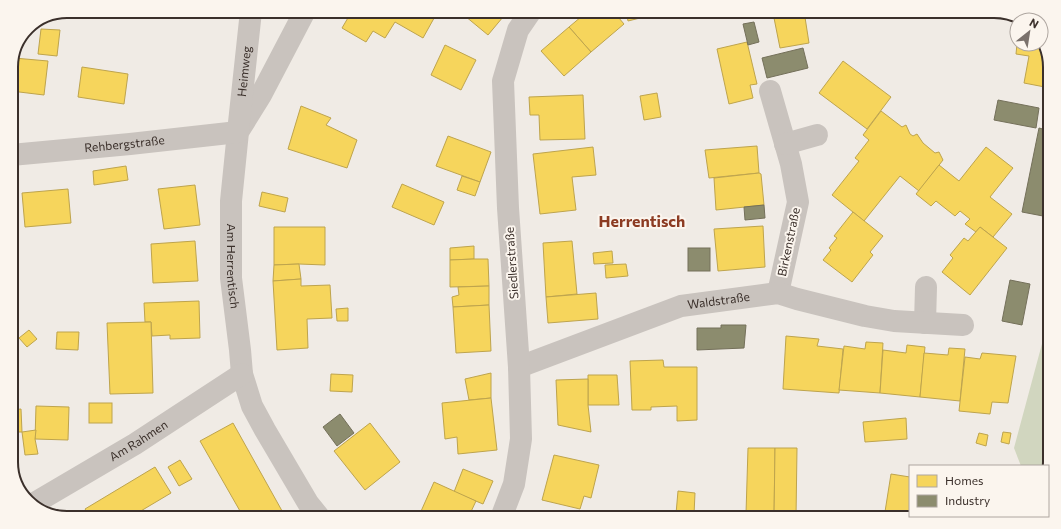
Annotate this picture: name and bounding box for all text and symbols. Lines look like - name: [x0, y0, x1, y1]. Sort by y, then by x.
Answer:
- north arrow: [1009, 12, 1049, 52]
- text: N: [1027, 15, 1041, 31]
- street label: Heimweg: [234, 45, 253, 98]
- street label: Rehbergstraße: [84, 132, 165, 154]
- street label: Birkenstraße: [774, 206, 802, 277]
- district label: Herrentisch: [599, 211, 685, 230]
- street label: Am Herrentisch: [225, 224, 243, 309]
- street label: Siedlerstraße: [501, 227, 521, 300]
- street label: Waldstraße: [686, 289, 751, 311]
- street label: Am Rahmen: [107, 417, 170, 464]
- legend: [909, 465, 1049, 517]
- text: Homes: [945, 473, 983, 487]
- text: Industry: [945, 493, 990, 507]

